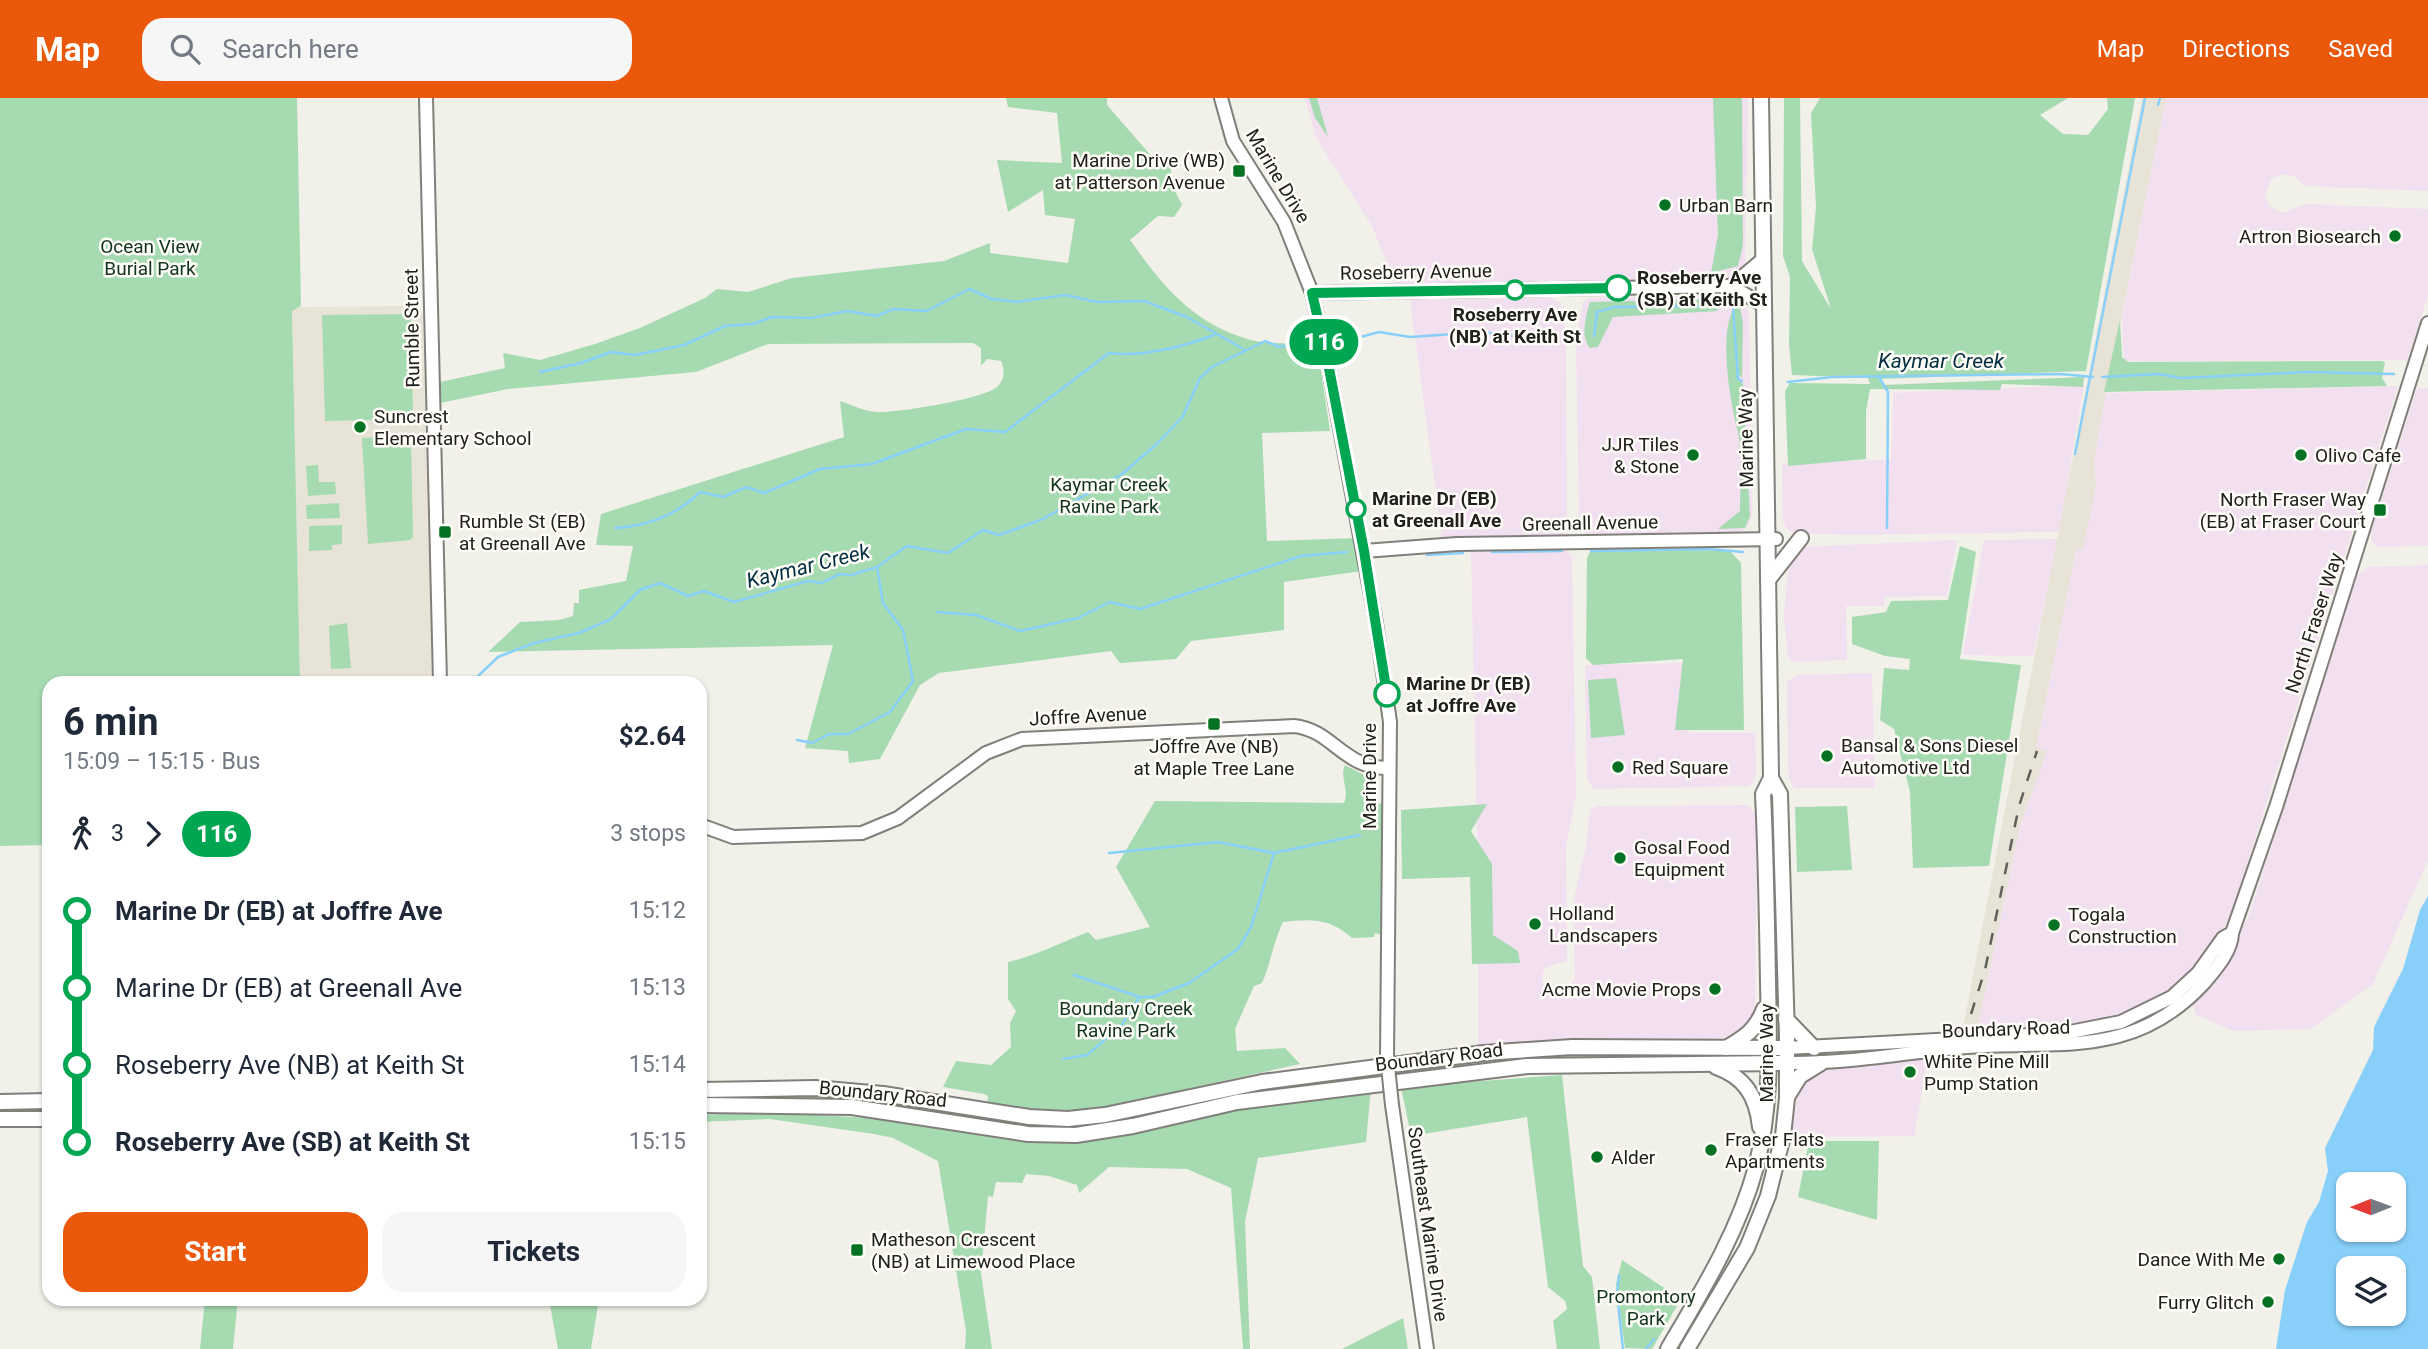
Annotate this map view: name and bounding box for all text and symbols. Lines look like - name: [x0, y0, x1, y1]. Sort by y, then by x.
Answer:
- search box: [142, 18, 632, 81]
- text: Map: [35, 30, 100, 69]
- icon: search: [166, 30, 204, 68]
- text: Search here: [222, 34, 359, 64]
- text: Map: [2097, 35, 2144, 63]
- text: Directions: [2182, 35, 2290, 63]
- text: Saved: [2328, 35, 2393, 63]
- street label: Marine Drive: [1241, 125, 1315, 227]
- place label: Marine Drive (WB) at Patterson Avenue: [1055, 149, 1225, 194]
- marker: Marine Drive (WB) at Patterson Avenue: [1231, 163, 1247, 179]
- place label: Urban Barn: [1679, 194, 1773, 217]
- marker: Urban Barn: [1657, 197, 1673, 213]
- place label: Artron Biosearch: [2239, 225, 2381, 248]
- marker: Artron Biosearch: [2387, 228, 2403, 244]
- park label: Ocean View Burial Park: [100, 235, 200, 280]
- street label: Roseberry Avenue: [1340, 259, 1492, 285]
- place label: Roseberry Ave (SB) at Keith St: [1637, 266, 1768, 311]
- street label: Rumble Street: [399, 268, 425, 388]
- marker: Roseberry Ave (SB) at Keith St: [1605, 275, 1631, 301]
- marker: Roseberry Ave (NB) at Keith St: [1505, 280, 1525, 300]
- place label: Roseberry Ave (NB) at Keith St: [1449, 303, 1582, 348]
- line badge: 116: [1284, 319, 1364, 365]
- text: 116: [1303, 328, 1345, 356]
- water label: Kaymar Creek: [1878, 349, 2005, 373]
- street label: Marine Way: [1734, 388, 1758, 488]
- place label: Suncrest Elementary School: [374, 405, 532, 450]
- marker: Suncrest Elementary School: [352, 419, 368, 435]
- place label: JJR Tiles & Stone: [1602, 433, 1679, 478]
- place label: Olivo Cafe: [2315, 444, 2401, 467]
- marker: JJR Tiles & Stone: [1685, 447, 1701, 463]
- marker: Olivo Cafe: [2293, 447, 2309, 463]
- park label: Kaymar Creek Ravine Park: [1050, 473, 1168, 518]
- place label: Marine Dr (EB) at Greenall Ave: [1372, 487, 1501, 532]
- place label: North Fraser Way (EB) at Fraser Court: [2200, 488, 2366, 533]
- marker: Marine Dr (EB) at Greenall Ave: [1346, 499, 1366, 519]
- marker: North Fraser Way (EB) at Fraser Court: [2372, 502, 2388, 518]
- place label: Rumble St (EB) at Greenall Ave: [459, 510, 586, 555]
- street label: Greenall Avenue: [1522, 510, 1658, 536]
- marker: Rumble St (EB) at Greenall Ave: [437, 524, 453, 540]
- water label: Kaymar Creek: [744, 539, 873, 593]
- street label: North Fraser Way: [2280, 550, 2348, 696]
- place label: Marine Dr (EB) at Joffre Ave: [1406, 672, 1531, 717]
- marker: Marine Dr (EB) at Joffre Ave: [1374, 681, 1400, 707]
- text: 6 min: [63, 700, 159, 744]
- street label: Joffre Avenue: [1029, 701, 1147, 731]
- marker: Joffre Ave (NB) at Maple Tree Lane: [1206, 716, 1222, 732]
- text: $2.64: [619, 721, 686, 751]
- street label: Marine Drive: [1358, 723, 1381, 829]
- place label: Bansal & Sons Diesel Automotive Ltd: [1841, 734, 2018, 779]
- place label: Joffre Ave (NB) at Maple Tree Lane: [1134, 735, 1294, 780]
- text: 15:09 – 15:15 · Bus: [63, 748, 260, 775]
- marker: Bansal & Sons Diesel Automotive Ltd: [1819, 748, 1835, 764]
- place label: Red Square: [1632, 756, 1728, 779]
- marker: Red Square: [1610, 759, 1626, 775]
- icon: walk: [63, 815, 101, 853]
- icon: forward: [134, 815, 172, 853]
- text: 3: [111, 820, 124, 847]
- text: 116: [196, 820, 237, 848]
- text: 3 stops: [610, 820, 686, 847]
- place label: Gosal Food Equipment: [1634, 836, 1730, 881]
- marker: Gosal Food Equipment: [1612, 850, 1628, 866]
- text: Marine Dr (EB) at Joffre Ave: [115, 896, 443, 926]
- text: 15:12: [629, 897, 686, 924]
- place label: Holland Landscapers: [1549, 902, 1658, 947]
- place label: Togala Construction: [2068, 903, 2177, 948]
- marker: Holland Landscapers: [1527, 916, 1543, 932]
- marker: Togala Construction: [2046, 917, 2062, 933]
- text: Marine Dr (EB) at Greenall Ave: [115, 973, 462, 1003]
- text: 15:13: [629, 974, 686, 1001]
- place label: Acme Movie Props: [1542, 978, 1701, 1001]
- marker: Acme Movie Props: [1707, 981, 1723, 997]
- park label: Boundary Creek Ravine Park: [1059, 997, 1193, 1042]
- street label: Marine Way: [1755, 1003, 1778, 1103]
- street label: Boundary Road: [1941, 1015, 2071, 1043]
- street label: Boundary Road: [1374, 1038, 1504, 1076]
- text: Roseberry Ave (NB) at Keith St: [115, 1050, 465, 1080]
- place label: White Pine Mill Pump Station: [1924, 1050, 2049, 1095]
- text: 15:14: [629, 1051, 686, 1078]
- marker: White Pine Mill Pump Station: [1902, 1064, 1918, 1080]
- street label: Boundary Road: [818, 1076, 948, 1112]
- street label: Southeast Marine Drive: [1403, 1125, 1453, 1323]
- text: Roseberry Ave (SB) at Keith St: [115, 1127, 470, 1157]
- text: 15:15: [629, 1128, 686, 1155]
- place label: Fraser Flats Apartments: [1725, 1128, 1825, 1173]
- marker: Fraser Flats Apartments: [1703, 1142, 1719, 1158]
- place label: Alder: [1611, 1146, 1656, 1169]
- marker: Alder: [1589, 1149, 1605, 1165]
- north arrow: [2336, 1172, 2406, 1242]
- map controls: [2336, 1172, 2406, 1326]
- button: Start: [63, 1212, 368, 1292]
- button: Tickets: [382, 1212, 686, 1292]
- place label: Matheson Crescent (NB) at Limewood Place: [871, 1228, 1075, 1273]
- marker: Matheson Crescent (NB) at Limewood Place: [849, 1242, 865, 1258]
- place label: Dance With Me: [2137, 1248, 2265, 1271]
- marker: Dance With Me: [2271, 1251, 2287, 1267]
- button: layers: [2336, 1256, 2406, 1326]
- park label: Promontory Park: [1596, 1285, 1696, 1330]
- place label: Furry Glitch: [2158, 1291, 2254, 1314]
- marker: Furry Glitch: [2260, 1294, 2276, 1310]

